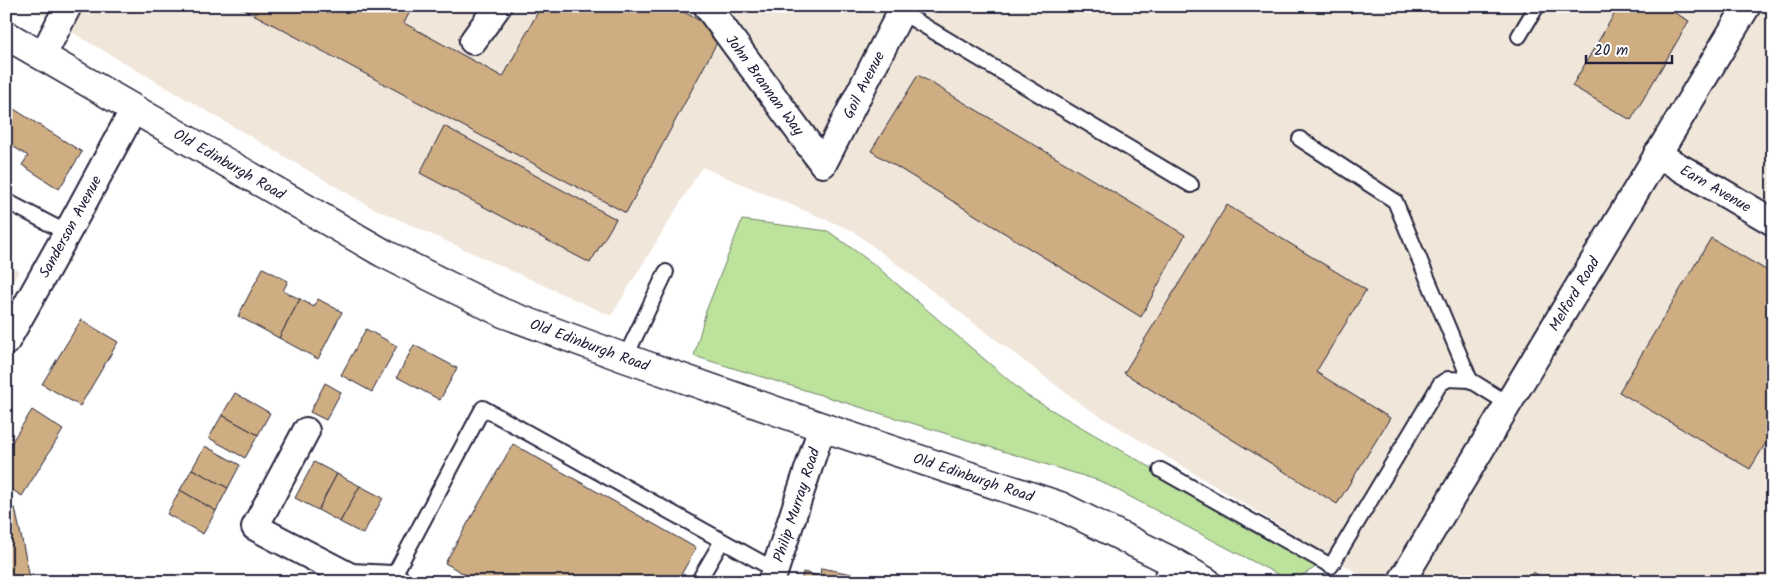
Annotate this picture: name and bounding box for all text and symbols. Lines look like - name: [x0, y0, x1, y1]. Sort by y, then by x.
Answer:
- street label: John Brannan Way: [719, 30, 810, 142]
- scale bar: [1586, 32, 1673, 64]
- text: 20 m: [1594, 39, 1628, 63]
- street label: Goil Avenue: [837, 47, 892, 123]
- street label: Old Edinburgh Road: [168, 123, 290, 207]
- street label: Earn Avenue: [1675, 159, 1756, 220]
- street label: Sanderson Avenue: [33, 171, 109, 283]
- street label: Melford Road: [1543, 252, 1607, 336]
- street label: Old Edinburgh Road: [526, 313, 653, 379]
- street label: Philip Murray Road: [767, 444, 827, 566]
- street label: Old Edinburgh Road: [910, 447, 1037, 510]

